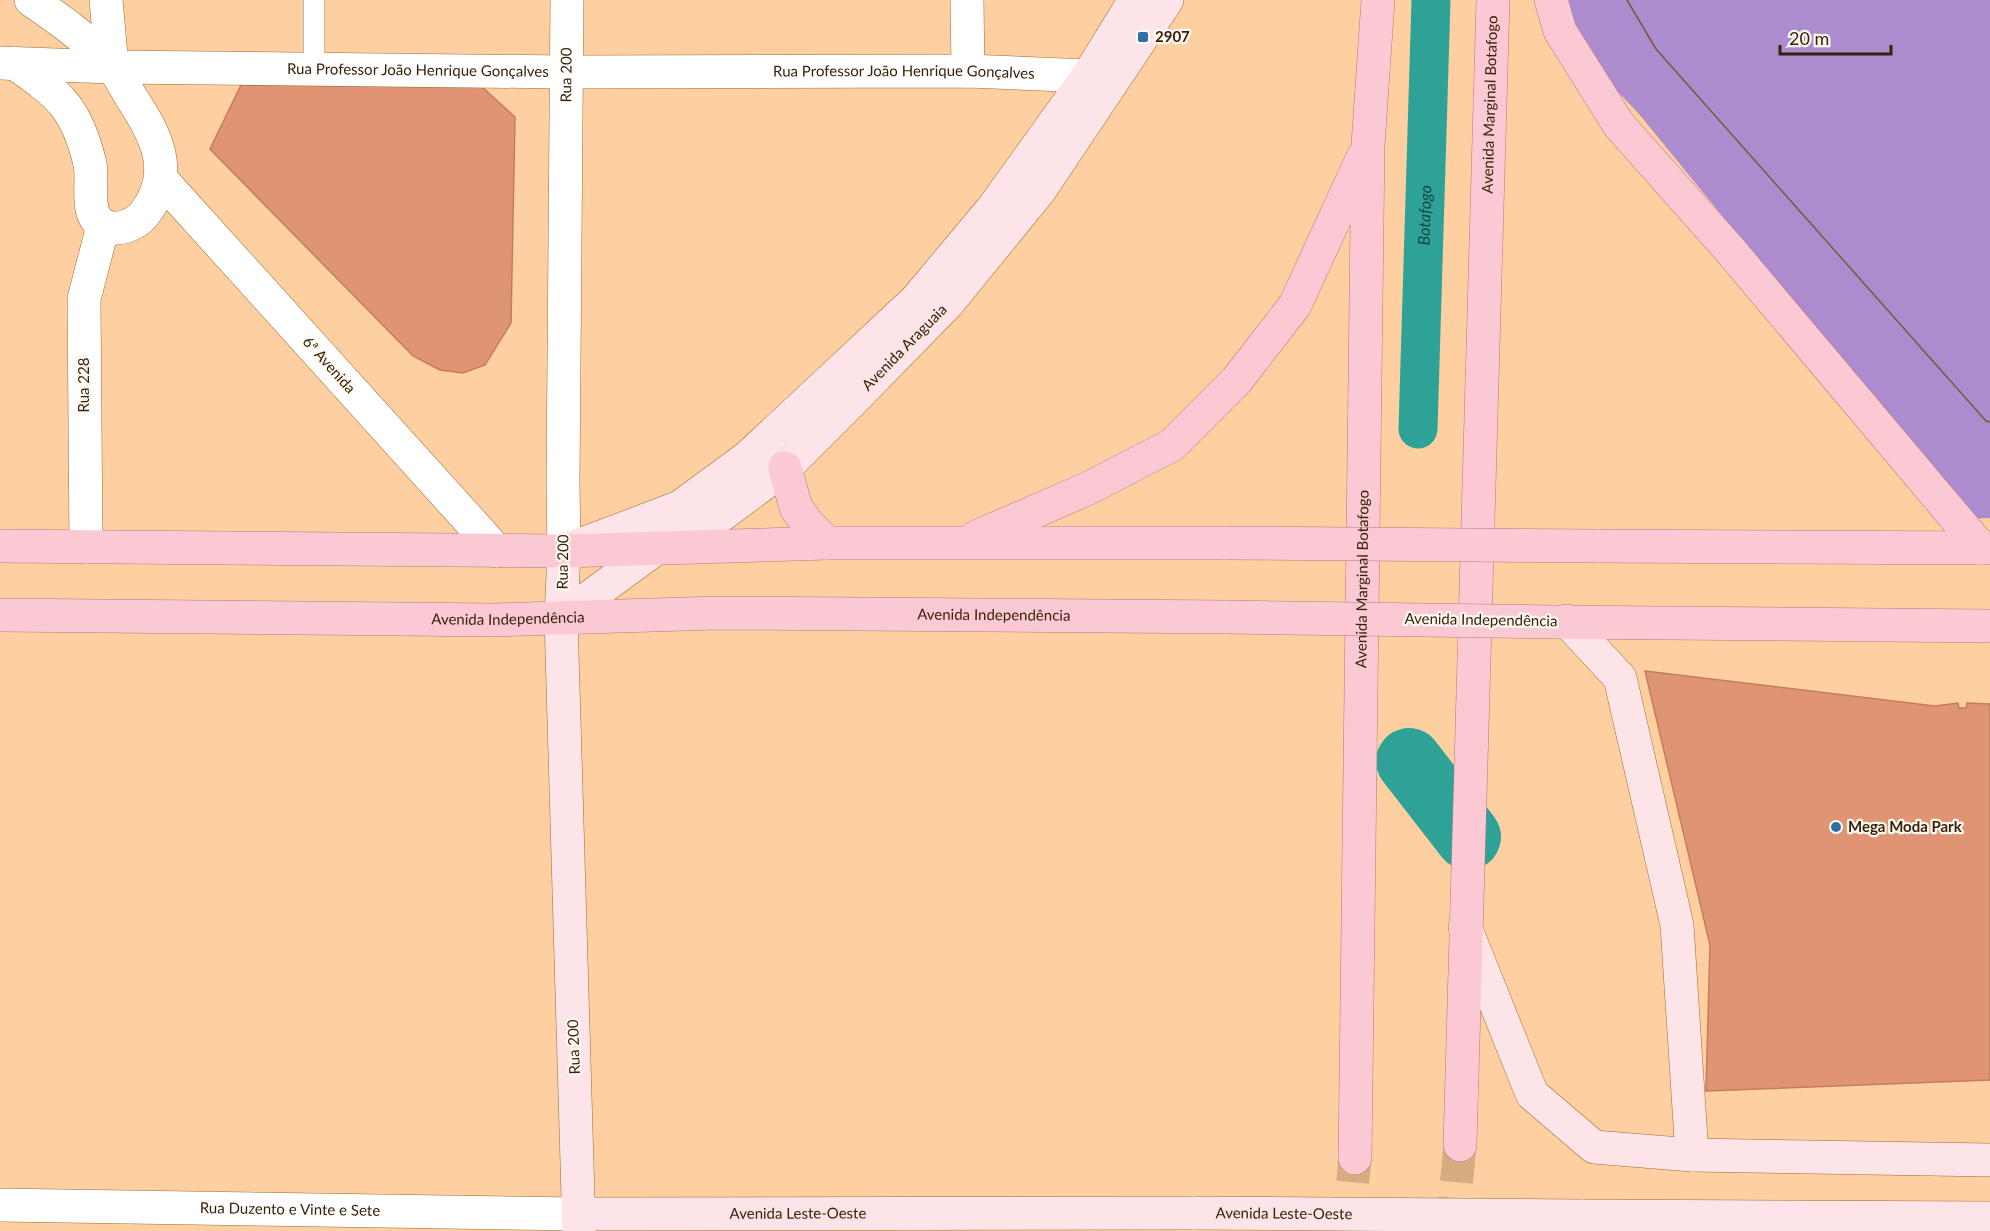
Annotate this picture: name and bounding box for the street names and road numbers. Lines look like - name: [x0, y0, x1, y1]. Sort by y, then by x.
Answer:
- street label: Avenida Marginal Botafogo: [1477, 15, 1501, 194]
- street label: Rua 200: [556, 47, 575, 103]
- street label: Rua Professor João Henrique Gonçalves: [287, 59, 549, 80]
- street label: Rua Professor João Henrique Gonçalves: [773, 61, 1035, 82]
- street label: Avenida Araguaia: [857, 300, 950, 394]
- street label: 6ª Avenida: [300, 332, 360, 397]
- street label: Rua 228: [74, 358, 92, 412]
- street label: Avenida Marginal Botafogo: [1351, 490, 1372, 668]
- street label: Rua 200: [553, 534, 571, 590]
- street label: Avenida Independência: [917, 605, 1071, 624]
- street label: Avenida Independência: [431, 607, 585, 628]
- street label: Avenida Independência: [1404, 609, 1558, 629]
- street label: Rua 200: [563, 1019, 583, 1075]
- street label: Rua Duzento e Vinte e Sete: [200, 1198, 380, 1219]
- street label: Avenida Leste-Oeste: [1216, 1203, 1353, 1222]
- street label: Avenida Leste-Oeste: [730, 1204, 866, 1222]

